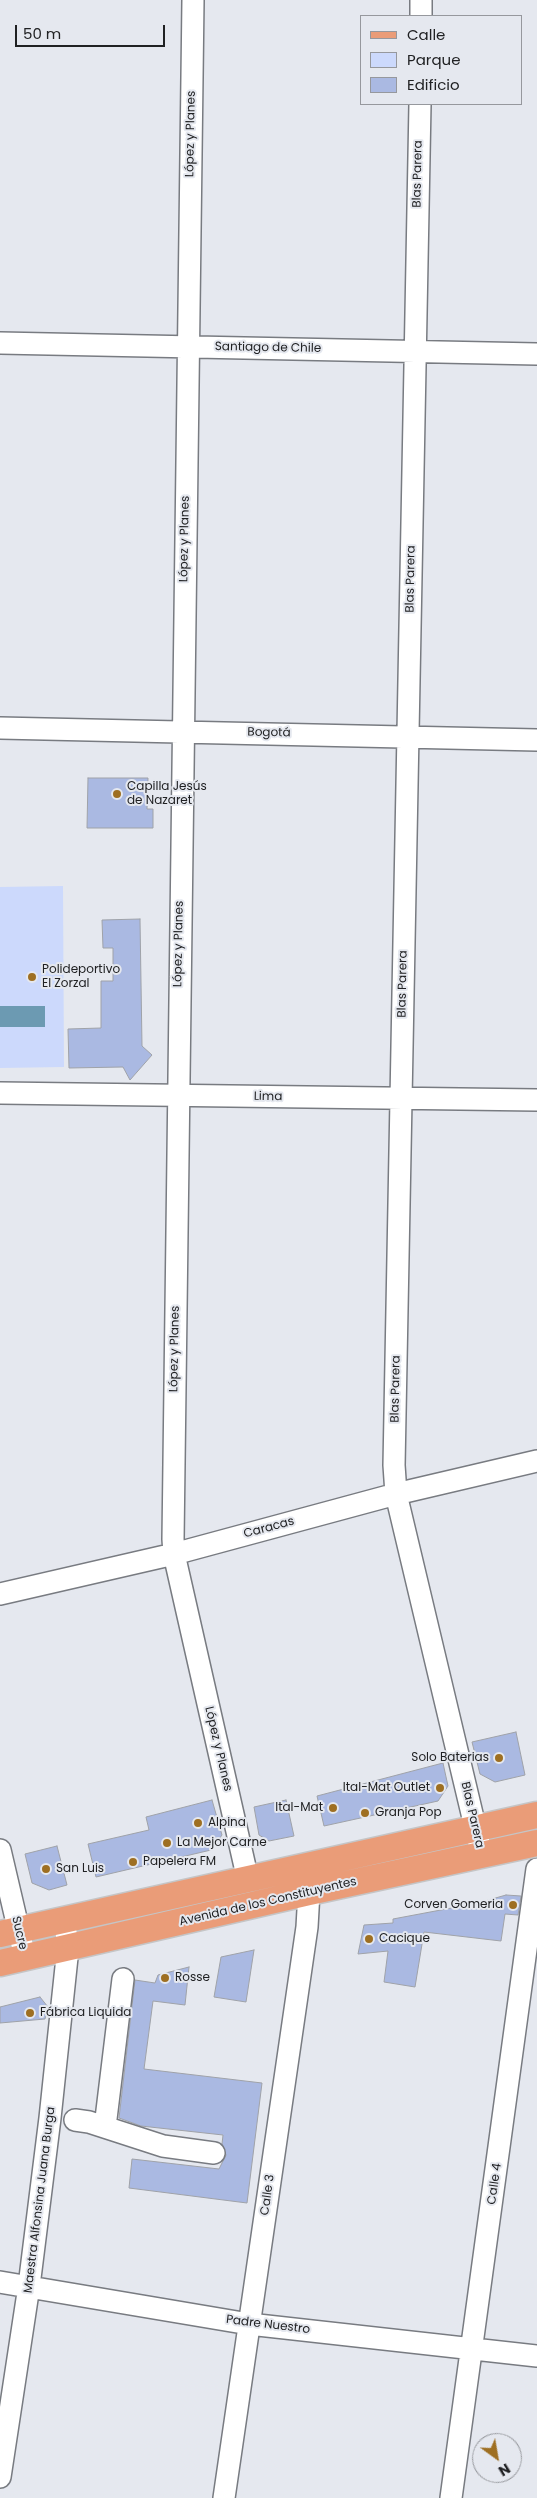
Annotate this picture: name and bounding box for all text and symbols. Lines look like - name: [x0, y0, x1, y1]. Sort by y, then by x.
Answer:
- scale bar: [18, 15, 168, 47]
- legend: [360, 15, 522, 105]
- text: 50 m: [23, 23, 61, 44]
- text: Calle: [407, 24, 445, 45]
- text: Parque: [407, 49, 460, 70]
- text: Edificio: [407, 74, 460, 95]
- street label: López y Planes: [183, 91, 199, 177]
- street label: Blas Parera: [410, 140, 426, 208]
- street label: Santiago de Chile: [215, 340, 321, 356]
- street label: López y Planes: [177, 496, 193, 582]
- street label: Blas Parera: [403, 545, 419, 613]
- street label: Bogotá: [247, 725, 291, 741]
- place label: Capilla Jesús de Nazaret: [127, 780, 207, 808]
- marker: Capilla Jesús de Nazaret: [111, 788, 123, 800]
- street label: López y Planes: [171, 901, 187, 987]
- street label: Blas Parera: [395, 950, 411, 1018]
- place label: Polideportivo El Zorzal: [42, 963, 120, 991]
- marker: Polideportivo El Zorzal: [26, 971, 38, 983]
- street label: Lima: [254, 1090, 282, 1104]
- street label: López y Planes: [167, 1306, 183, 1392]
- street label: Blas Parera: [388, 1355, 404, 1423]
- street label: Caracas: [242, 1514, 296, 1542]
- street label: López y Planes: [201, 1705, 235, 1793]
- place label: Solo Baterias: [411, 1751, 489, 1765]
- marker: Solo Baterias: [493, 1752, 505, 1764]
- place label: Ital-Mat Outlet: [343, 1781, 430, 1795]
- street label: Blas Parera: [457, 1781, 487, 1849]
- marker: Ital-Mat Outlet: [434, 1782, 446, 1794]
- place label: Ital-Mat: [275, 1801, 323, 1815]
- marker: Ital-Mat: [327, 1802, 339, 1814]
- place label: Granja Pop: [375, 1806, 442, 1820]
- marker: Granja Pop: [359, 1807, 371, 1819]
- place label: Alpina: [208, 1816, 246, 1830]
- marker: Alpina: [192, 1817, 204, 1829]
- place label: La Mejor Carne: [177, 1836, 267, 1850]
- marker: La Mejor Carne: [161, 1837, 173, 1849]
- place label: Papelera FM: [143, 1855, 216, 1869]
- marker: Papelera FM: [127, 1856, 139, 1868]
- place label: San Luis: [56, 1862, 104, 1876]
- marker: San Luis: [40, 1863, 52, 1875]
- street label: Avenida de los Constituyentes: [178, 1875, 358, 1929]
- place label: Corven Gomeria: [404, 1898, 503, 1912]
- marker: Corven Gomeria: [507, 1899, 519, 1911]
- street label: Sucre: [8, 1915, 30, 1951]
- place label: Cacique: [379, 1932, 430, 1946]
- marker: Cacique: [363, 1933, 375, 1945]
- place label: Rosse: [175, 1971, 210, 1985]
- marker: Rosse: [159, 1972, 171, 1984]
- place label: Fábrica Liquida: [40, 2006, 131, 2020]
- marker: Fábrica Liquida: [24, 2007, 36, 2019]
- street label: Maestra Alfonsina Juana Burga: [21, 2106, 59, 2294]
- street label: Calle 4: [485, 2162, 505, 2206]
- street label: Calle 3: [258, 2174, 278, 2216]
- street label: Padre Nuestro: [225, 2313, 311, 2337]
- north arrow: [472, 2433, 522, 2483]
- text: N: [495, 2459, 514, 2481]

